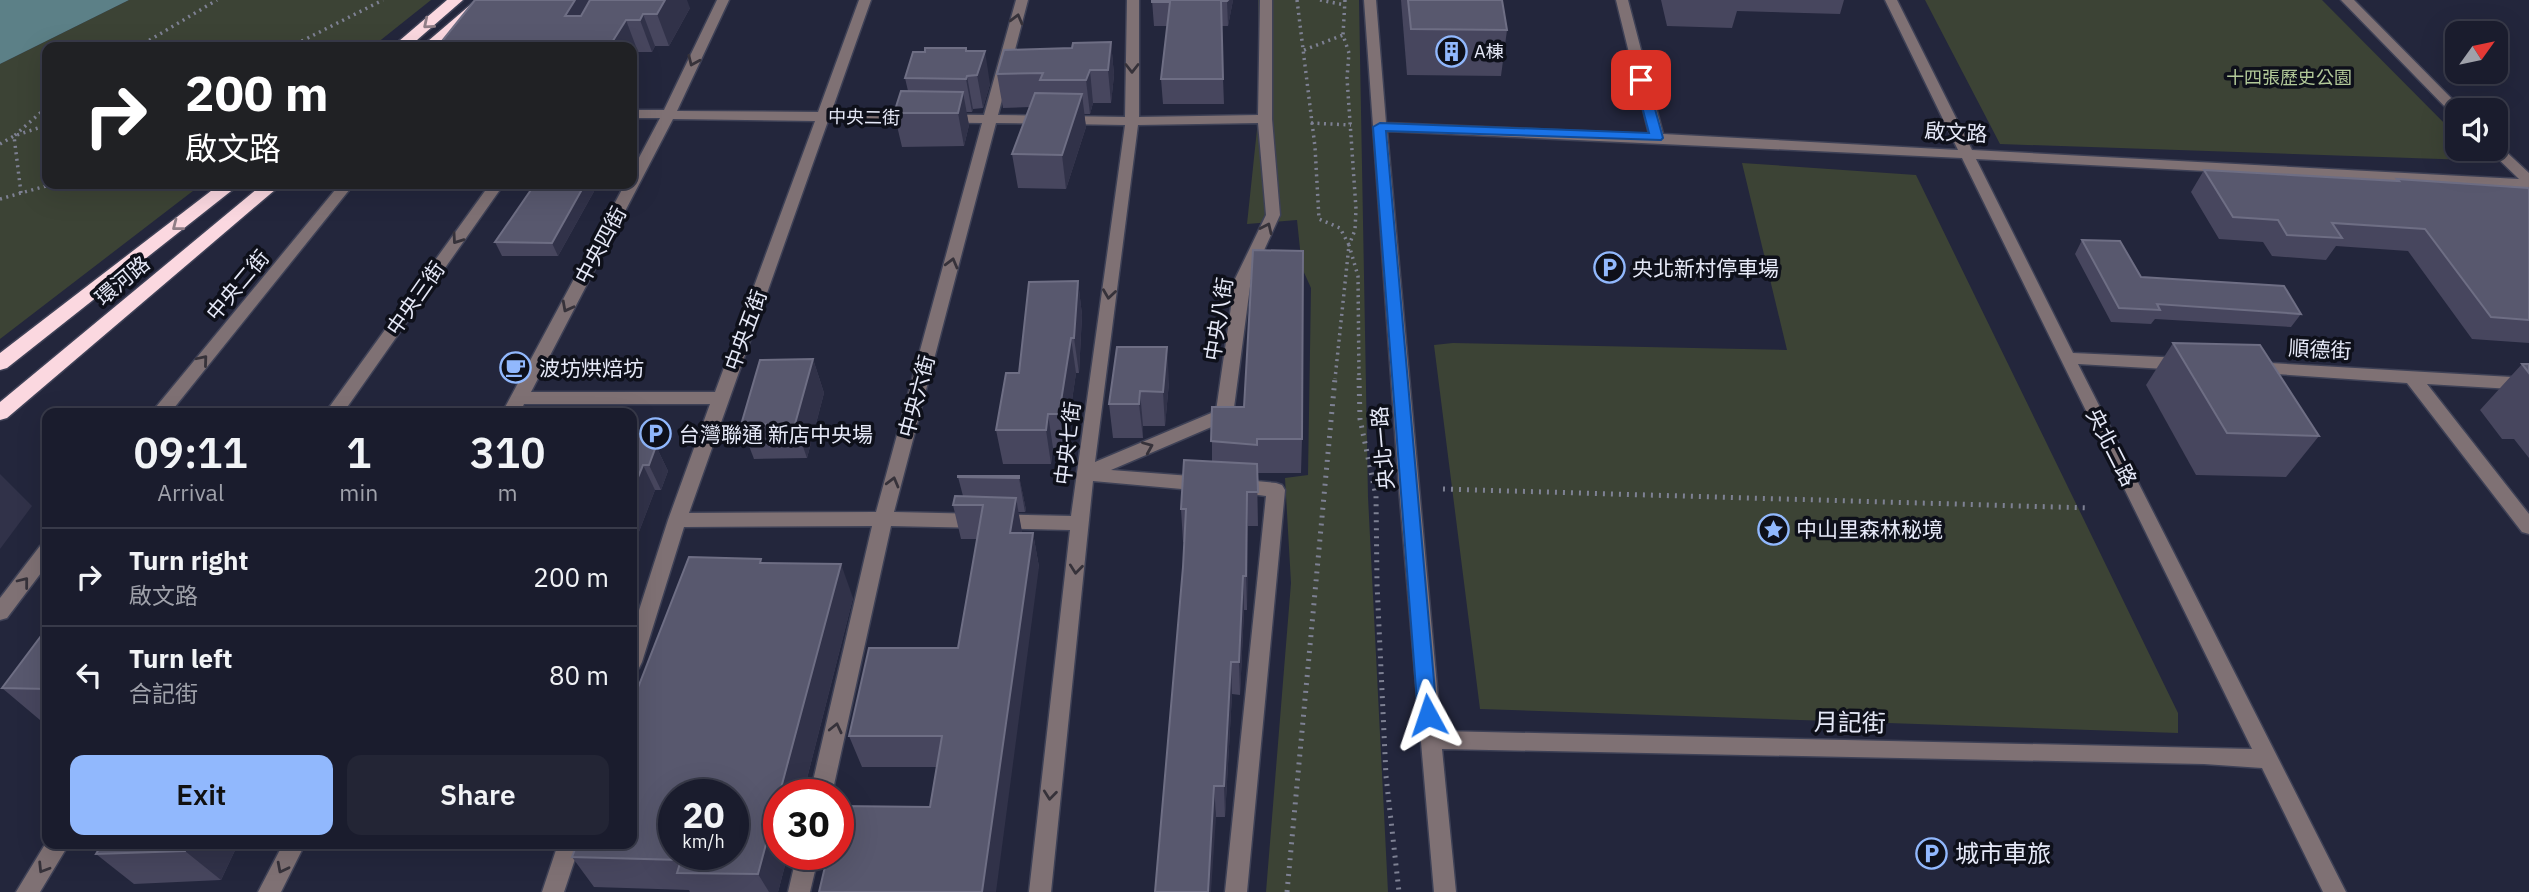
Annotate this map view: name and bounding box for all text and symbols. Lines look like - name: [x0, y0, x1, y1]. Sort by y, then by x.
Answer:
- one-way arrow: [1009, 14, 1023, 26]
- one-way arrow: [423, 16, 436, 28]
- north arrow: [2445, 21, 2508, 84]
- map controls: [2445, 21, 2508, 161]
- building icon: A棟: [1434, 34, 1468, 68]
- place label: A棟: [1474, 40, 1504, 63]
- pin: [1611, 50, 1671, 110]
- one-way arrow: [687, 54, 701, 66]
- text: 200 m: [185, 61, 329, 124]
- icon: arrive: [1622, 61, 1660, 99]
- one-way arrow: [1124, 63, 1140, 74]
- park label: 十四張歷史公園: [2226, 66, 2352, 89]
- icon: right: [70, 70, 161, 161]
- button: sound: [2445, 98, 2508, 161]
- street label: 中央二街: [828, 105, 900, 129]
- street label: 啟文路: [1924, 116, 1988, 148]
- text: 啟文路: [185, 127, 281, 169]
- street label: 中央四街: [568, 201, 632, 289]
- one-way arrow: [172, 217, 185, 230]
- one-way arrow: [1259, 223, 1273, 235]
- one-way arrow: [453, 231, 465, 244]
- street label: 中央二街: [199, 244, 275, 326]
- street label: 環河路: [89, 249, 155, 311]
- parking icon: 央北新村停車場: [1592, 251, 1626, 285]
- place label: 央北新村停車場: [1632, 254, 1779, 282]
- street label: 中央三街: [379, 256, 451, 340]
- one-way arrow: [944, 257, 959, 269]
- street label: 中央八街: [1198, 275, 1238, 363]
- street label: 中央五街: [717, 286, 773, 374]
- one-way arrow: [1101, 288, 1116, 300]
- one-way arrow: [562, 300, 575, 312]
- street label: 順德街: [2288, 333, 2352, 365]
- cafe icon: 波坊烘焙坊: [499, 351, 533, 385]
- street label: 中央六街: [892, 352, 940, 440]
- place label: 波坊烘焙坊: [539, 354, 644, 382]
- one-way arrow: [195, 356, 208, 368]
- street label: 中央七街: [1048, 400, 1086, 486]
- street label: 央北二路: [2080, 403, 2144, 491]
- street label: 央北一路: [1364, 405, 1400, 491]
- parking icon: 台灣聯通 新店中央場: [639, 417, 673, 451]
- place label: 台灣聯通 新店中央場: [679, 420, 873, 448]
- text: 09:11: [134, 425, 248, 480]
- text: 1: [346, 425, 371, 480]
- text: 310: [470, 425, 545, 480]
- one-way arrow: [1141, 441, 1153, 455]
- text: Arrival: [157, 477, 224, 507]
- text: min: [339, 477, 378, 507]
- text: m: [498, 477, 518, 507]
- one-way arrow: [884, 477, 899, 489]
- place icon: 中山里森林秘境: [1756, 512, 1790, 546]
- place label: 中山里森林秘境: [1796, 515, 1943, 543]
- text: Turn right: [129, 543, 248, 577]
- icon: right: [70, 558, 108, 596]
- text: 200 m: [533, 560, 609, 594]
- one-way arrow: [1068, 563, 1083, 575]
- one-way arrow: [15, 577, 28, 589]
- text: 啟文路: [129, 580, 198, 610]
- text: Turn left: [129, 641, 232, 675]
- icon: left: [70, 656, 108, 694]
- text: 80 m: [549, 658, 609, 692]
- text: 合記街: [129, 678, 198, 708]
- position arrow: [1391, 678, 1465, 752]
- street label: 月記街: [1814, 705, 1886, 739]
- one-way arrow: [828, 722, 842, 734]
- button: Exit: [70, 755, 333, 835]
- button: Share: [347, 755, 609, 835]
- speed limit sign: 30: [763, 779, 854, 870]
- one-way arrow: [1043, 789, 1058, 801]
- text: 20: [682, 792, 725, 838]
- text: km/h: [682, 830, 725, 853]
- parking icon: 城市車旅: [1915, 836, 1949, 870]
- place label: 城市車旅: [1955, 837, 2051, 869]
- one-way arrow: [38, 860, 51, 873]
- one-way arrow: [276, 861, 290, 873]

